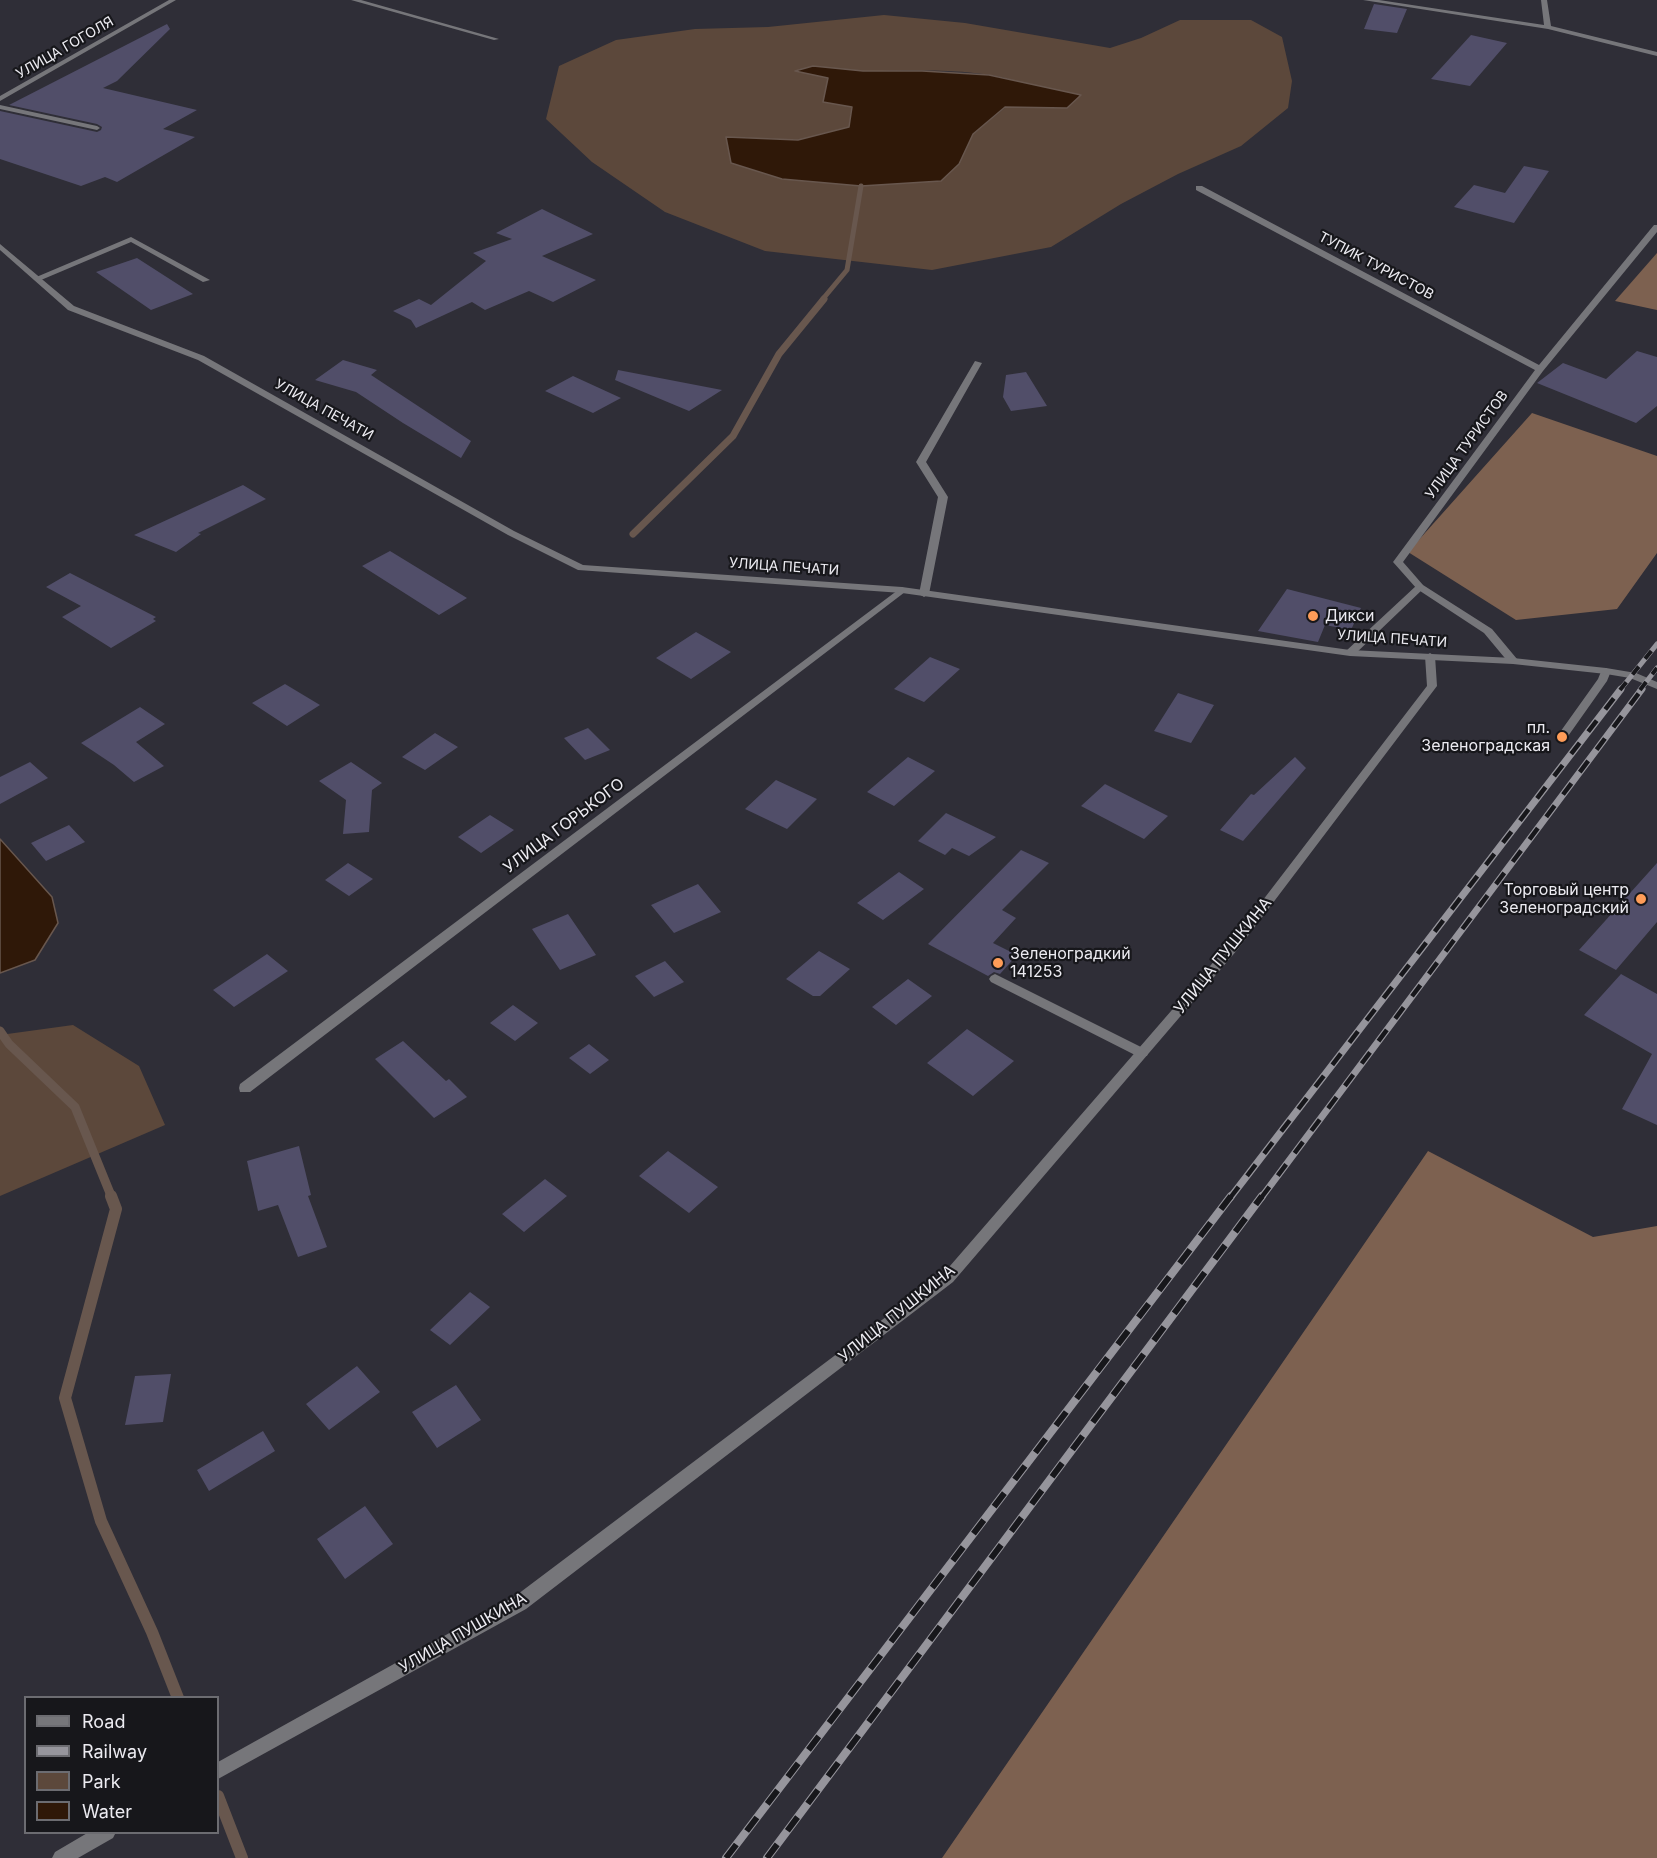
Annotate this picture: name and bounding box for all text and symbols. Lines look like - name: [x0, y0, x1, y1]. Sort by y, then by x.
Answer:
- street label: УЛИЦА ГОГОЛЯ: [13, 13, 117, 83]
- street label: ТУПИК ТУРИСТОВ: [1315, 228, 1437, 304]
- street label: УЛИЦА ПЕЧАТИ: [272, 376, 376, 444]
- street label: УЛИЦА ТУРИСТОВ: [1422, 388, 1512, 502]
- street label: УЛИЦА ПЕЧАТИ: [728, 555, 840, 579]
- place label: Дикси: [1325, 606, 1374, 626]
- marker: Дикси: [1306, 609, 1320, 623]
- street label: УЛИЦА ПЕЧАТИ: [1336, 627, 1448, 651]
- place label: пл. Зеленоградская: [1421, 718, 1550, 756]
- marker: пл. Зеленоградская: [1555, 730, 1569, 744]
- street label: УЛИЦА ГОРЬКОГО: [500, 774, 628, 878]
- place label: Торговый центр Зеленоградский: [1499, 880, 1629, 918]
- marker: Торговый центр Зеленоградский: [1634, 892, 1648, 906]
- street label: УЛИЦА ПУШКИНА: [1170, 894, 1276, 1018]
- place label: Зеленоградкий 141253: [1010, 944, 1131, 982]
- marker: Зеленоградкий 141253: [991, 956, 1005, 970]
- street label: УЛИЦА ПУШКИНА: [835, 1261, 959, 1367]
- street label: УЛИЦА ПУШКИНА: [396, 1589, 530, 1677]
- legend: [24, 1696, 219, 1834]
- text: Road: [82, 1711, 125, 1732]
- text: Railway: [82, 1741, 147, 1762]
- text: Park: [82, 1771, 121, 1792]
- text: Water: [82, 1801, 132, 1822]

